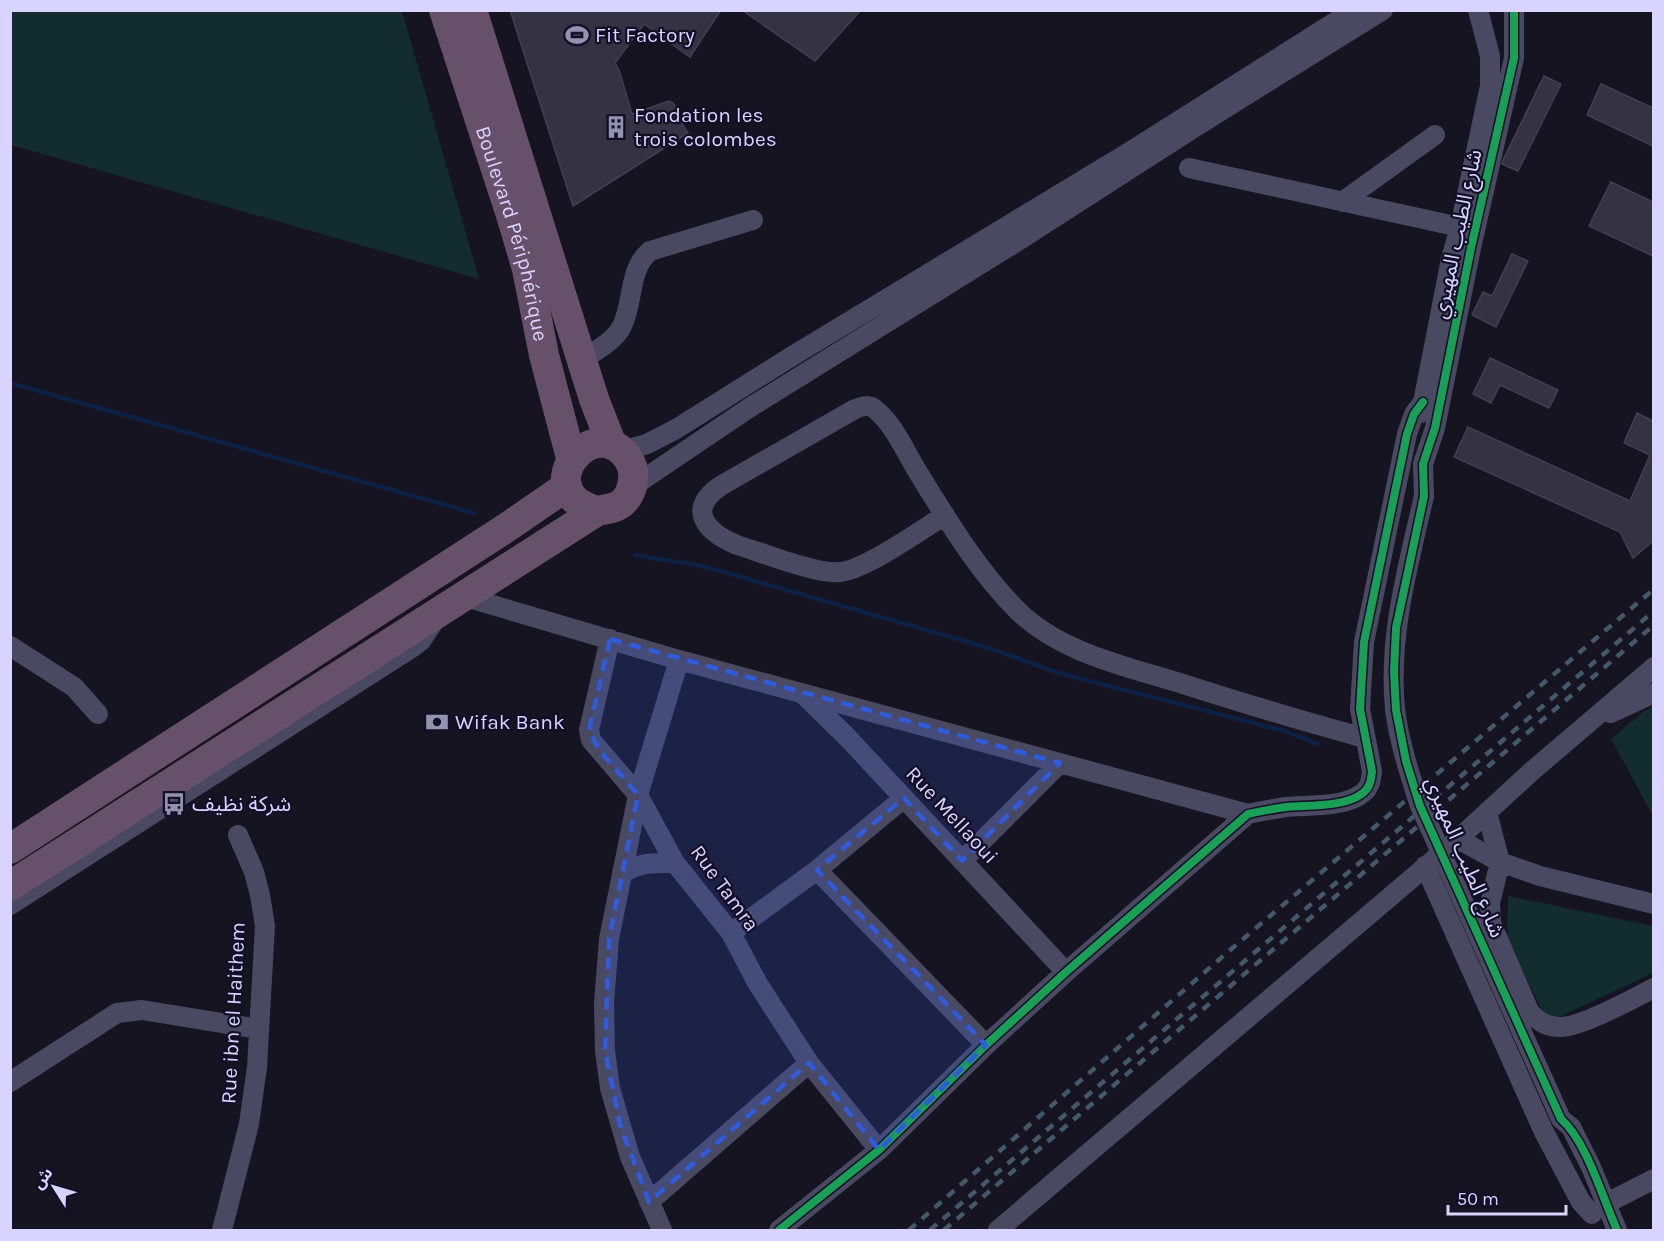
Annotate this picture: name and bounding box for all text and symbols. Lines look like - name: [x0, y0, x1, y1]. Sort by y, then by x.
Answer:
- sports icon: Fit Factory: [564, 22, 590, 48]
- place label: Fit Factory: [595, 23, 695, 47]
- place label: Fondation les trois colombes: [634, 103, 777, 151]
- building icon: Fondation les trois colombes: [603, 114, 629, 140]
- street label: Boulevard Périphérique: [471, 123, 553, 343]
- street label: شارع الطيب المهيري: [1427, 147, 1490, 322]
- bank icon: Wifak Bank: [424, 709, 450, 735]
- place label: Wifak Bank: [455, 710, 565, 734]
- street label: Rue Mellaoui: [901, 762, 1003, 868]
- street label: شارع الطيب المهيري: [1417, 773, 1510, 943]
- bus stop icon: شركة نظيف: [161, 791, 187, 817]
- place label: شركة نظيف: [192, 792, 291, 816]
- street label: Rue Tamra: [686, 840, 764, 936]
- street label: Rue ibn el Haithem: [216, 921, 250, 1105]
- north arrow: [24, 1157, 84, 1217]
- text: ش: [28, 1164, 57, 1193]
- scale bar: [1448, 1178, 1566, 1216]
- text: 50 m: [1457, 1188, 1499, 1210]

